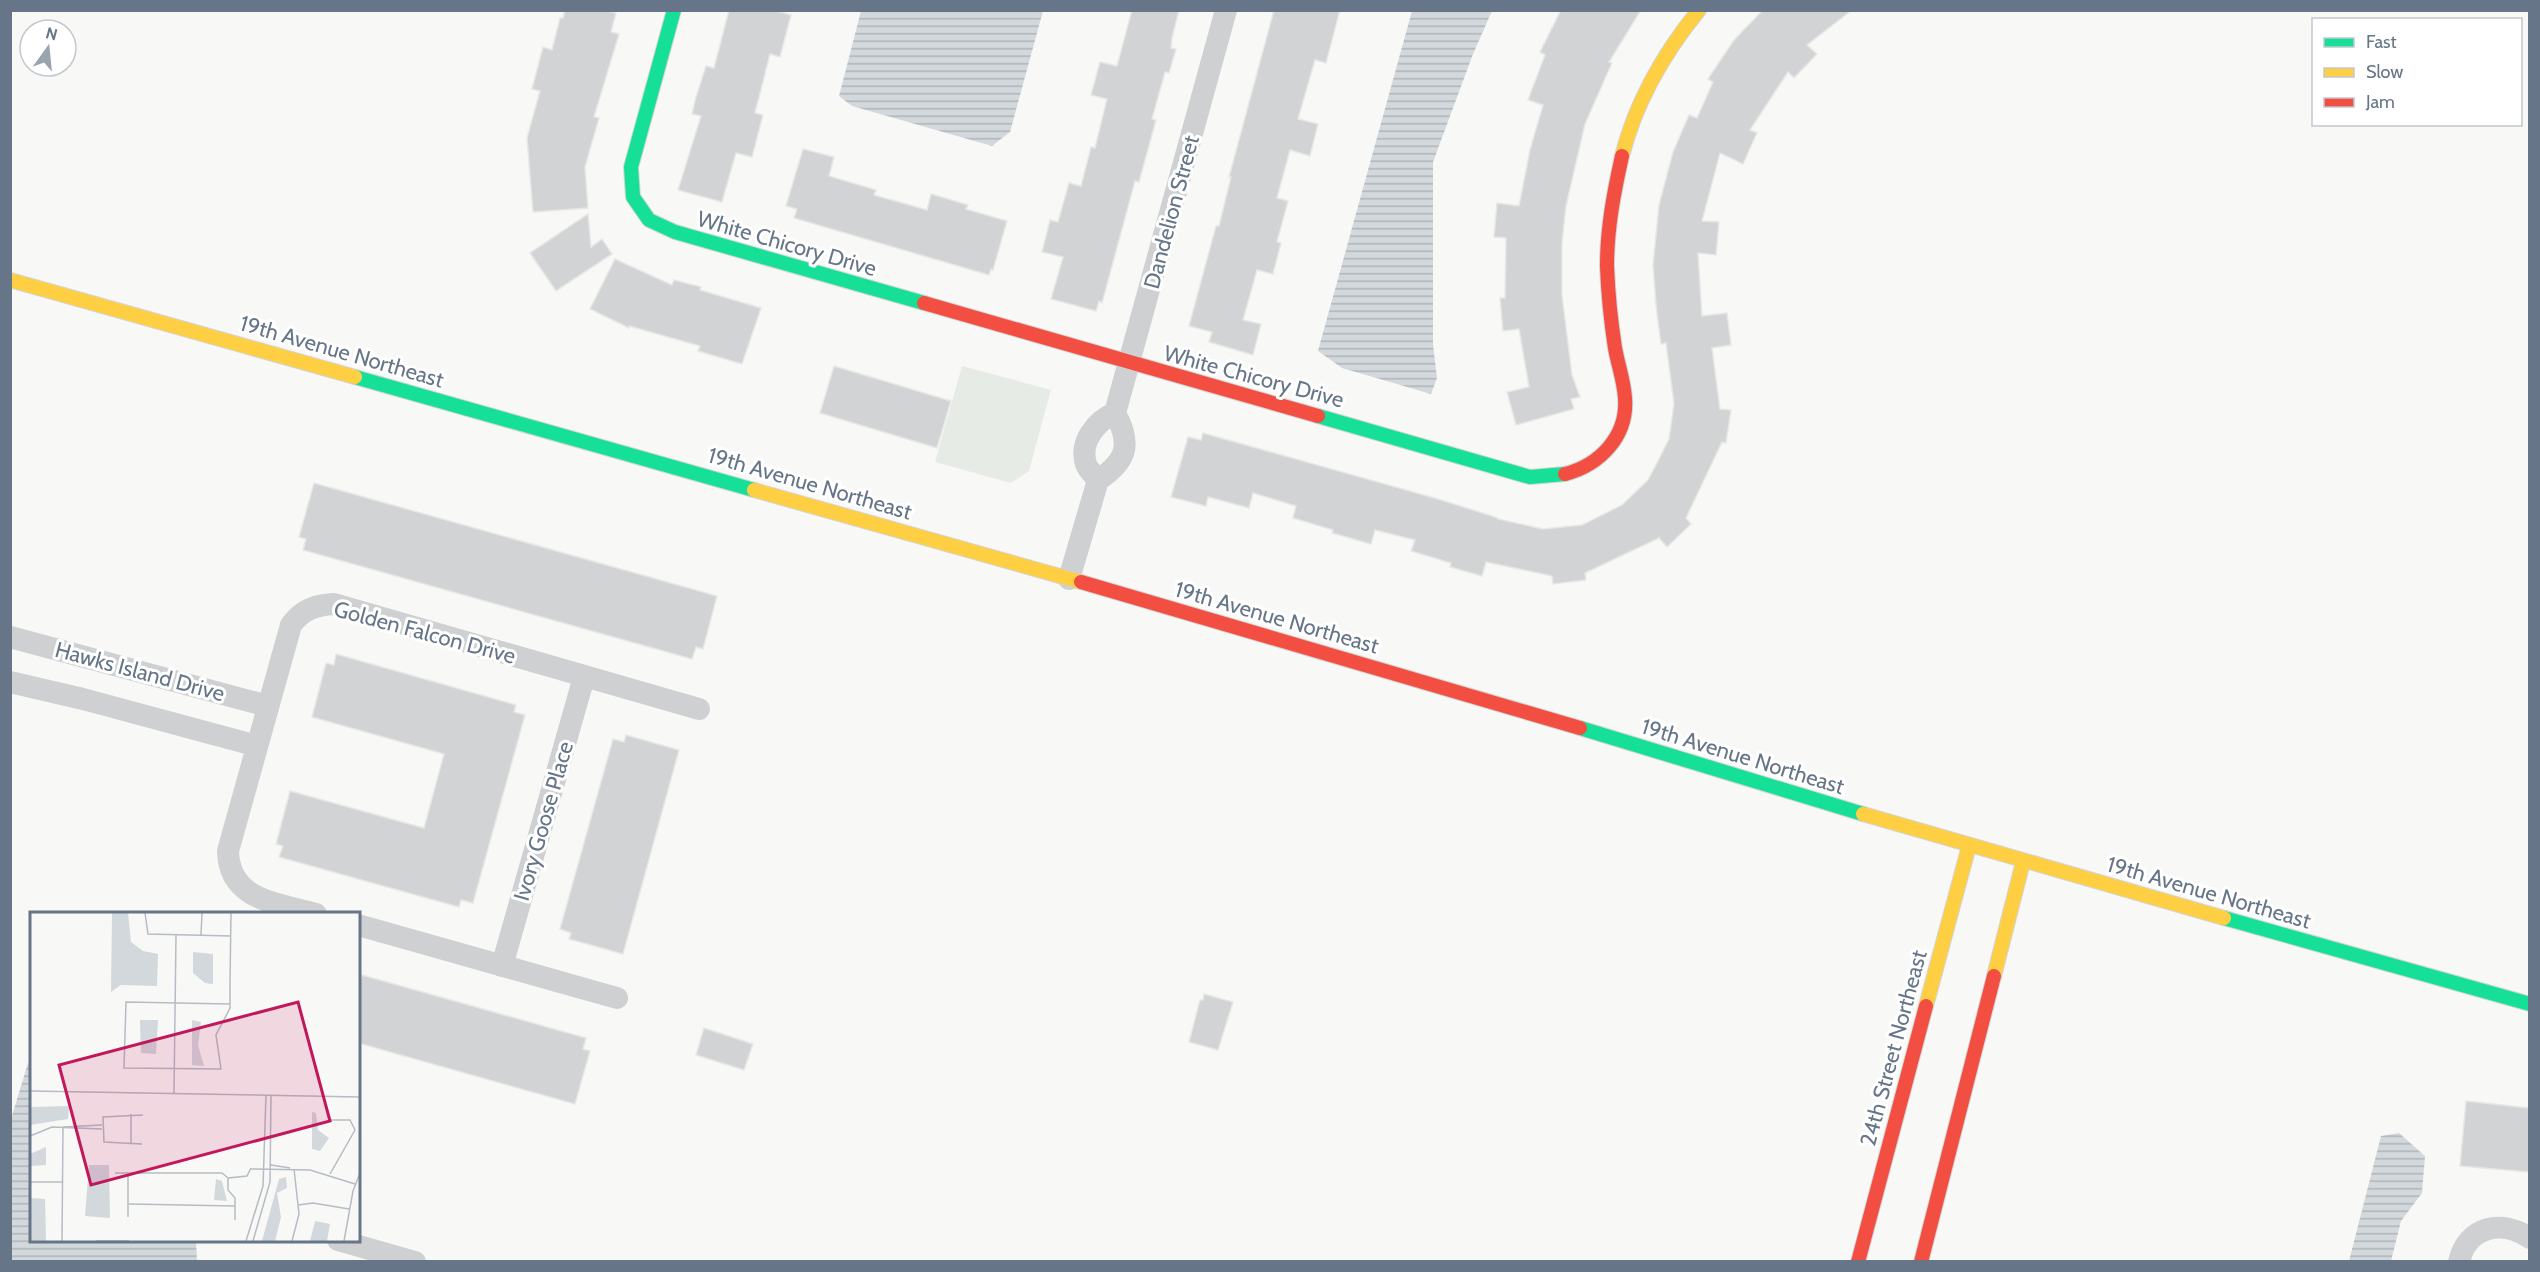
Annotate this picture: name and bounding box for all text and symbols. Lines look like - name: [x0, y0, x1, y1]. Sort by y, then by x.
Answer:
- north arrow: [18, 18, 78, 78]
- legend: [2312, 18, 2522, 126]
- text: N: [44, 23, 60, 45]
- text: Fast: [2366, 31, 2397, 53]
- text: Slow: [2366, 61, 2403, 83]
- text: Jam: [2365, 91, 2395, 113]
- street label: Dandelion Street: [1138, 132, 1205, 292]
- street label: White Chicory Drive: [694, 205, 880, 282]
- street label: 19th Avenue Northeast: [237, 309, 447, 394]
- street label: White Chicory Drive: [1161, 339, 1347, 414]
- street label: 19th Avenue Northeast: [705, 441, 915, 526]
- street label: 19th Avenue Northeast: [1172, 575, 1382, 660]
- street label: Golden Falcon Drive: [331, 595, 519, 670]
- street label: Hawks Island Drive: [52, 636, 228, 707]
- street label: 19th Avenue Northeast: [1638, 713, 1848, 800]
- street label: Ivory Goose Place: [508, 738, 579, 904]
- street label: 19th Avenue Northeast: [2104, 850, 2314, 935]
- inset map: [30, 912, 360, 1242]
- street label: 24th Street Northeast: [1854, 947, 1933, 1149]

